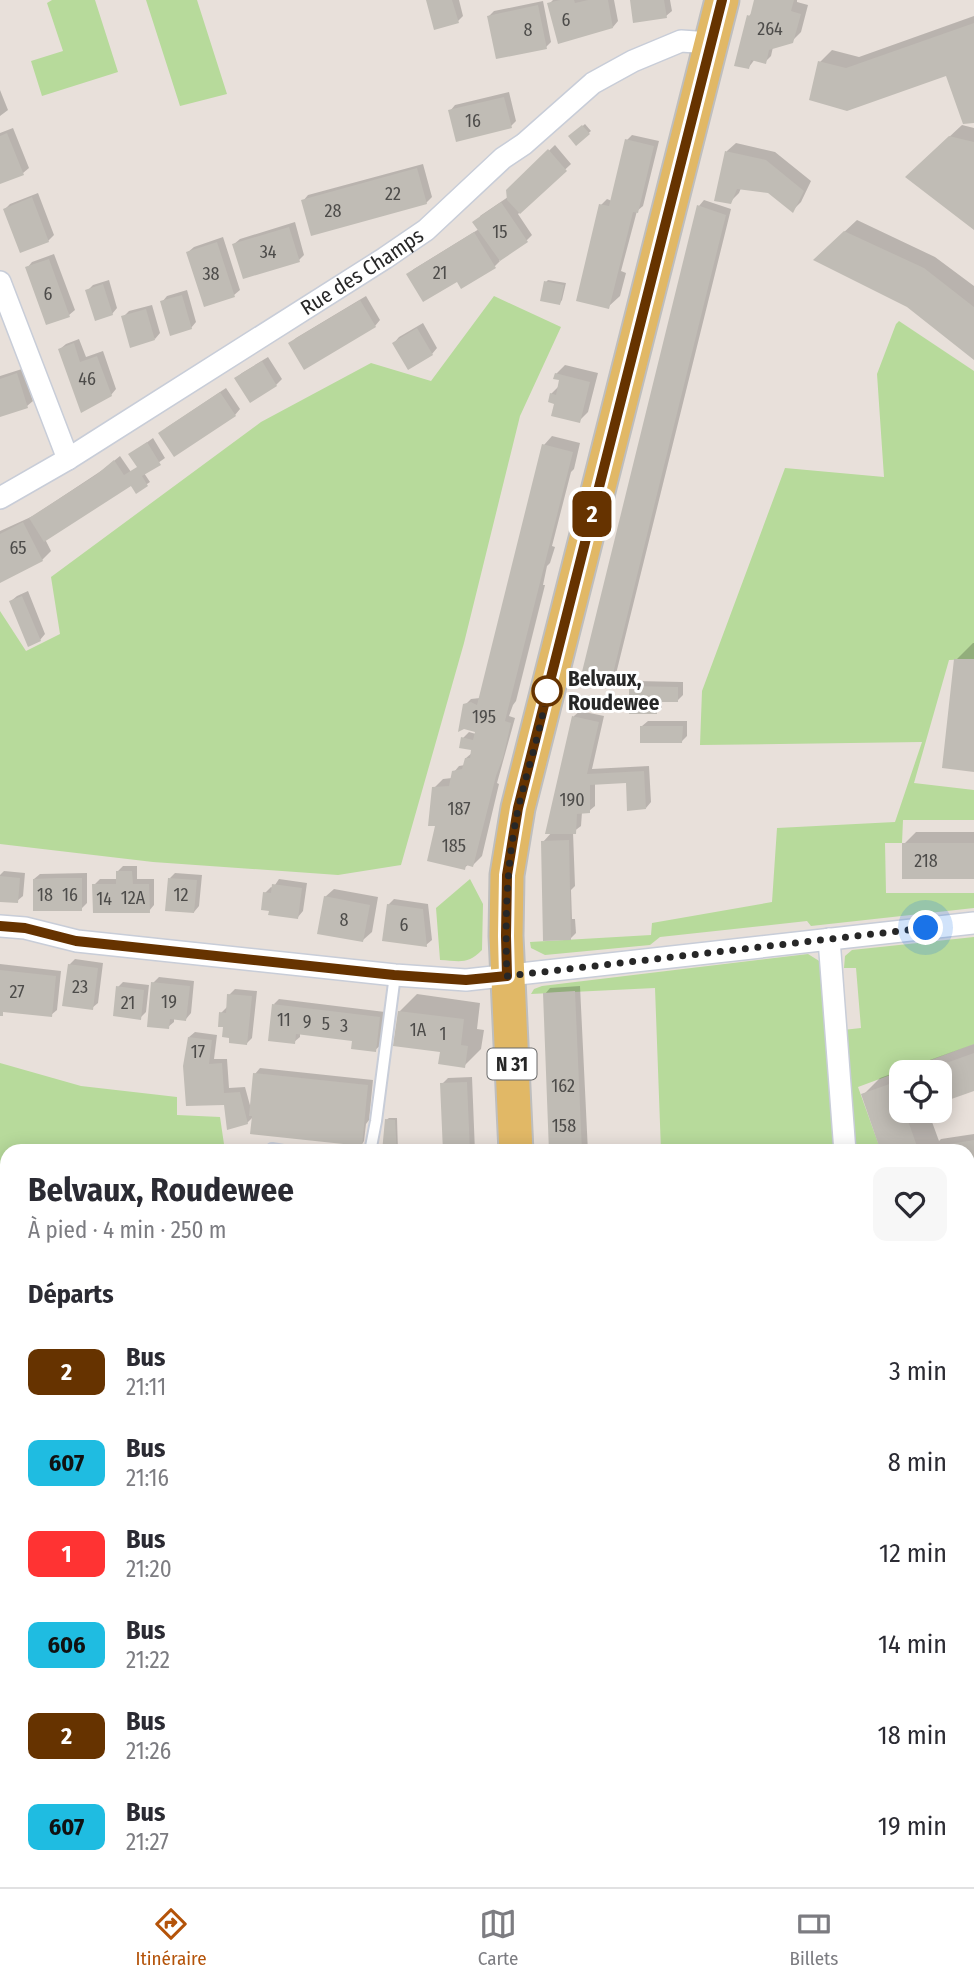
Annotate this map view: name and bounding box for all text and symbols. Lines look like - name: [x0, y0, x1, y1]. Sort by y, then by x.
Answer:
- house number: 6: [562, 9, 571, 31]
- house number: 264: [757, 18, 783, 40]
- house number: 8: [524, 19, 533, 41]
- house number: 16: [465, 110, 481, 132]
- house number: 22: [385, 183, 401, 205]
- house number: 28: [325, 200, 341, 222]
- house number: 15: [492, 221, 508, 243]
- street label: Rue des Champs: [296, 222, 429, 321]
- house number: 34: [260, 241, 277, 263]
- house number: 21: [433, 262, 447, 284]
- house number: 38: [202, 263, 220, 285]
- house number: 6: [44, 283, 53, 305]
- house number: 46: [78, 368, 96, 390]
- line badge: 2: [569, 491, 615, 537]
- text: 2: [586, 500, 598, 528]
- house number: 65: [9, 537, 27, 559]
- place label: Belvaux, Roudewee: [568, 666, 660, 716]
- marker: Belvaux, Roudewee: [532, 676, 562, 706]
- house number: 195: [472, 706, 496, 728]
- house number: 190: [559, 789, 585, 811]
- house number: 187: [447, 798, 471, 820]
- house number: 185: [442, 835, 466, 857]
- house number: 218: [914, 850, 938, 872]
- house number: 18: [37, 884, 53, 906]
- house number: 16: [62, 884, 78, 906]
- house number: 12: [174, 884, 189, 906]
- house number: 12A: [121, 887, 146, 909]
- house number: 14: [96, 888, 112, 910]
- house number: 8: [340, 909, 349, 931]
- your location: [908, 910, 943, 945]
- house number: 6: [400, 914, 409, 936]
- house number: 23: [72, 976, 88, 998]
- house number: 27: [9, 981, 25, 1003]
- house number: 19: [161, 991, 177, 1013]
- house number: 21: [121, 992, 135, 1014]
- house number: 11: [277, 1009, 291, 1031]
- house number: 9: [303, 1011, 311, 1033]
- house number: 5: [322, 1013, 330, 1035]
- house number: 3: [340, 1015, 348, 1037]
- house number: 1A: [410, 1019, 427, 1041]
- house number: 1: [439, 1023, 447, 1045]
- house number: 17: [191, 1041, 205, 1063]
- road number: N 31: [488, 1048, 536, 1080]
- map controls: [889, 1060, 952, 1123]
- button: locate: [889, 1060, 952, 1123]
- house number: 162: [551, 1075, 575, 1097]
- house number: 158: [552, 1115, 576, 1137]
- button: heart: [873, 1167, 947, 1241]
- text: Belvaux, Roudewee: [28, 1170, 294, 1210]
- text: À pied · 4 min · 250 m: [28, 1216, 227, 1244]
- text: Départs: [28, 1279, 114, 1310]
- text: Bus: [126, 1342, 165, 1373]
- text: 3 min: [889, 1356, 947, 1387]
- text: 2: [61, 1358, 72, 1386]
- text: 21:11: [126, 1373, 166, 1401]
- text: Bus: [126, 1433, 165, 1464]
- text: 8 min: [888, 1447, 947, 1478]
- text: 607: [49, 1449, 84, 1477]
- text: 21:16: [126, 1464, 169, 1492]
- text: Bus: [126, 1524, 165, 1555]
- text: 12 min: [879, 1538, 947, 1569]
- text: 1: [61, 1540, 72, 1568]
- text: 21:20: [126, 1555, 172, 1583]
- text: Bus: [126, 1615, 165, 1646]
- text: 14 min: [878, 1629, 947, 1660]
- text: 606: [47, 1631, 86, 1659]
- text: 21:22: [126, 1646, 170, 1674]
- text: Bus: [126, 1706, 165, 1737]
- text: 18 min: [878, 1720, 947, 1751]
- text: 2: [61, 1722, 72, 1750]
- text: 21:26: [126, 1737, 171, 1765]
- text: Bus: [126, 1797, 165, 1828]
- text: 19 min: [878, 1811, 947, 1842]
- text: 607: [49, 1813, 84, 1841]
- text: 21:27: [126, 1828, 169, 1856]
- tab: Itinéraire: [136, 1905, 207, 1970]
- tab: Carte: [478, 1905, 518, 1970]
- tab: Billets: [790, 1905, 838, 1970]

